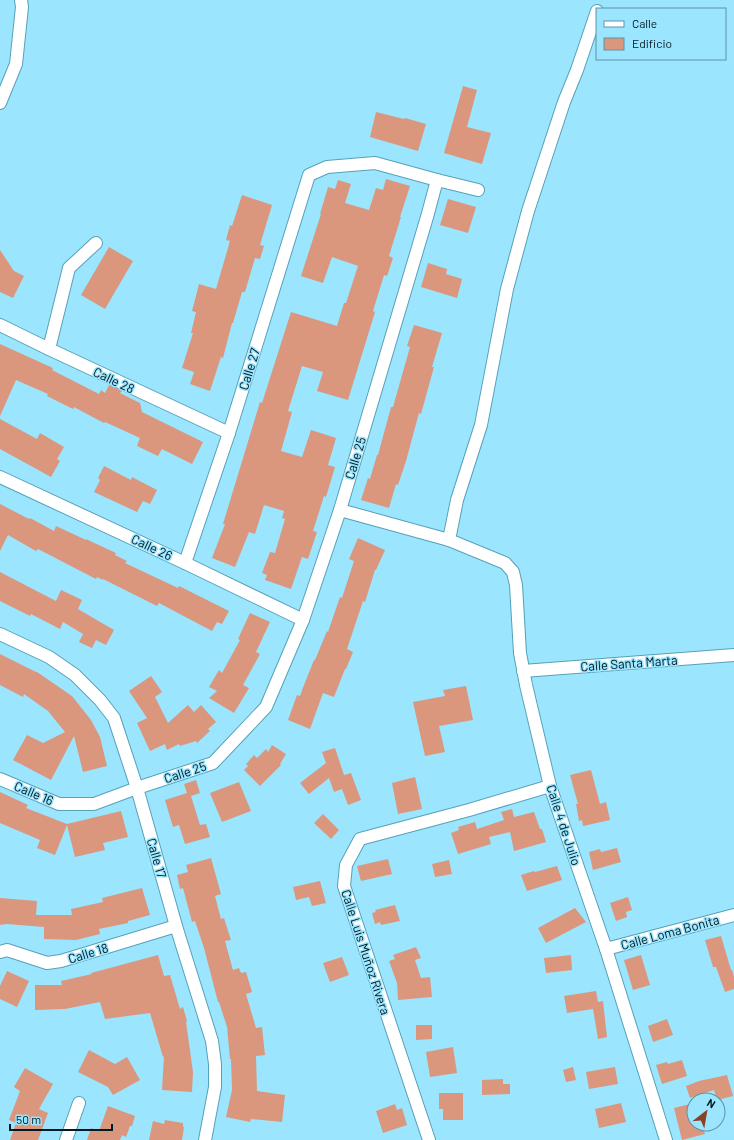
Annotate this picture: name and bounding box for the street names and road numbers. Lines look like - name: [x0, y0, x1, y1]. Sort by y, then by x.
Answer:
- street label: Calle 27: [235, 346, 263, 392]
- street label: Calle 28: [91, 364, 137, 396]
- street label: Calle 25: [341, 435, 369, 481]
- street label: Calle 26: [129, 531, 175, 564]
- street label: Calle Santa Marta: [580, 652, 678, 674]
- street label: Calle 25: [162, 758, 209, 786]
- street label: Calle 16: [12, 778, 56, 809]
- street label: Calle 4 de Julio: [543, 782, 585, 868]
- street label: Calle 17: [144, 836, 170, 880]
- street label: Calle Luis Muñoz Rivera: [338, 887, 394, 1017]
- street label: Calle Loma Bonita: [619, 911, 721, 953]
- street label: Calle 18: [66, 939, 110, 967]

